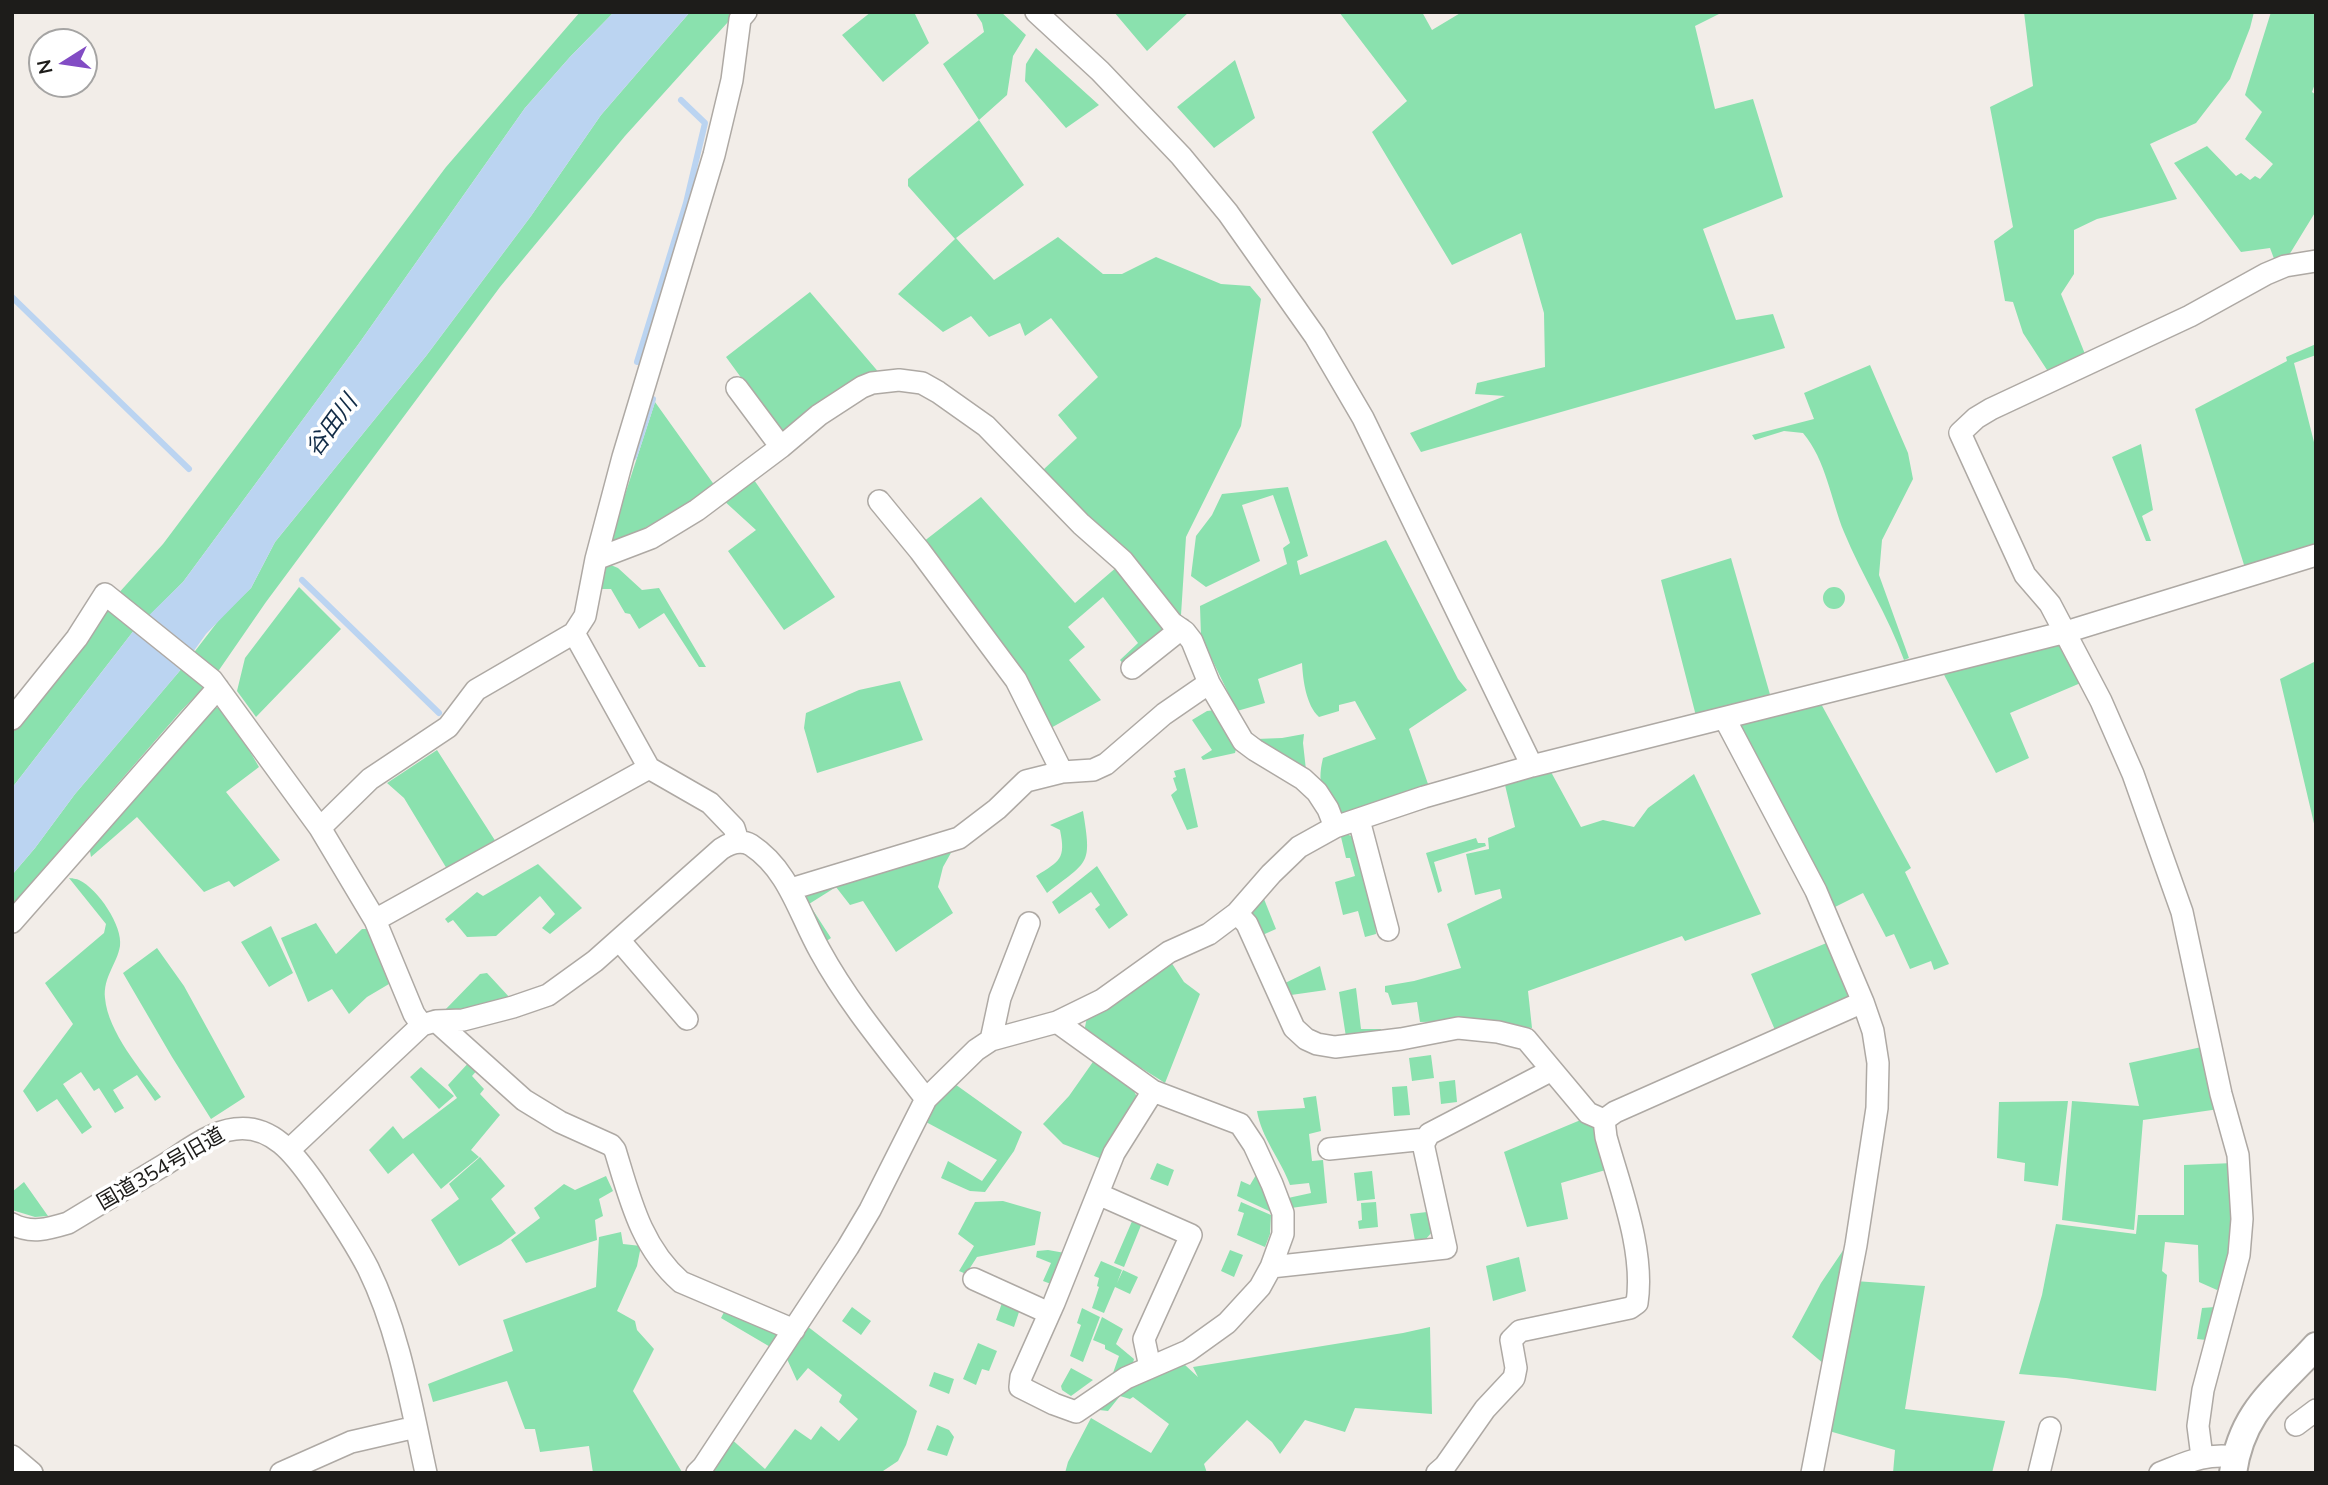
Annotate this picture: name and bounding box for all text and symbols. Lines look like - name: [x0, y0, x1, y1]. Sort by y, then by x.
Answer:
- north arrow: [28, 28, 98, 98]
- text: N: [31, 57, 58, 76]
- water label: 谷田川: [301, 390, 363, 462]
- street label: 国道354号旧道: [93, 1122, 229, 1216]

